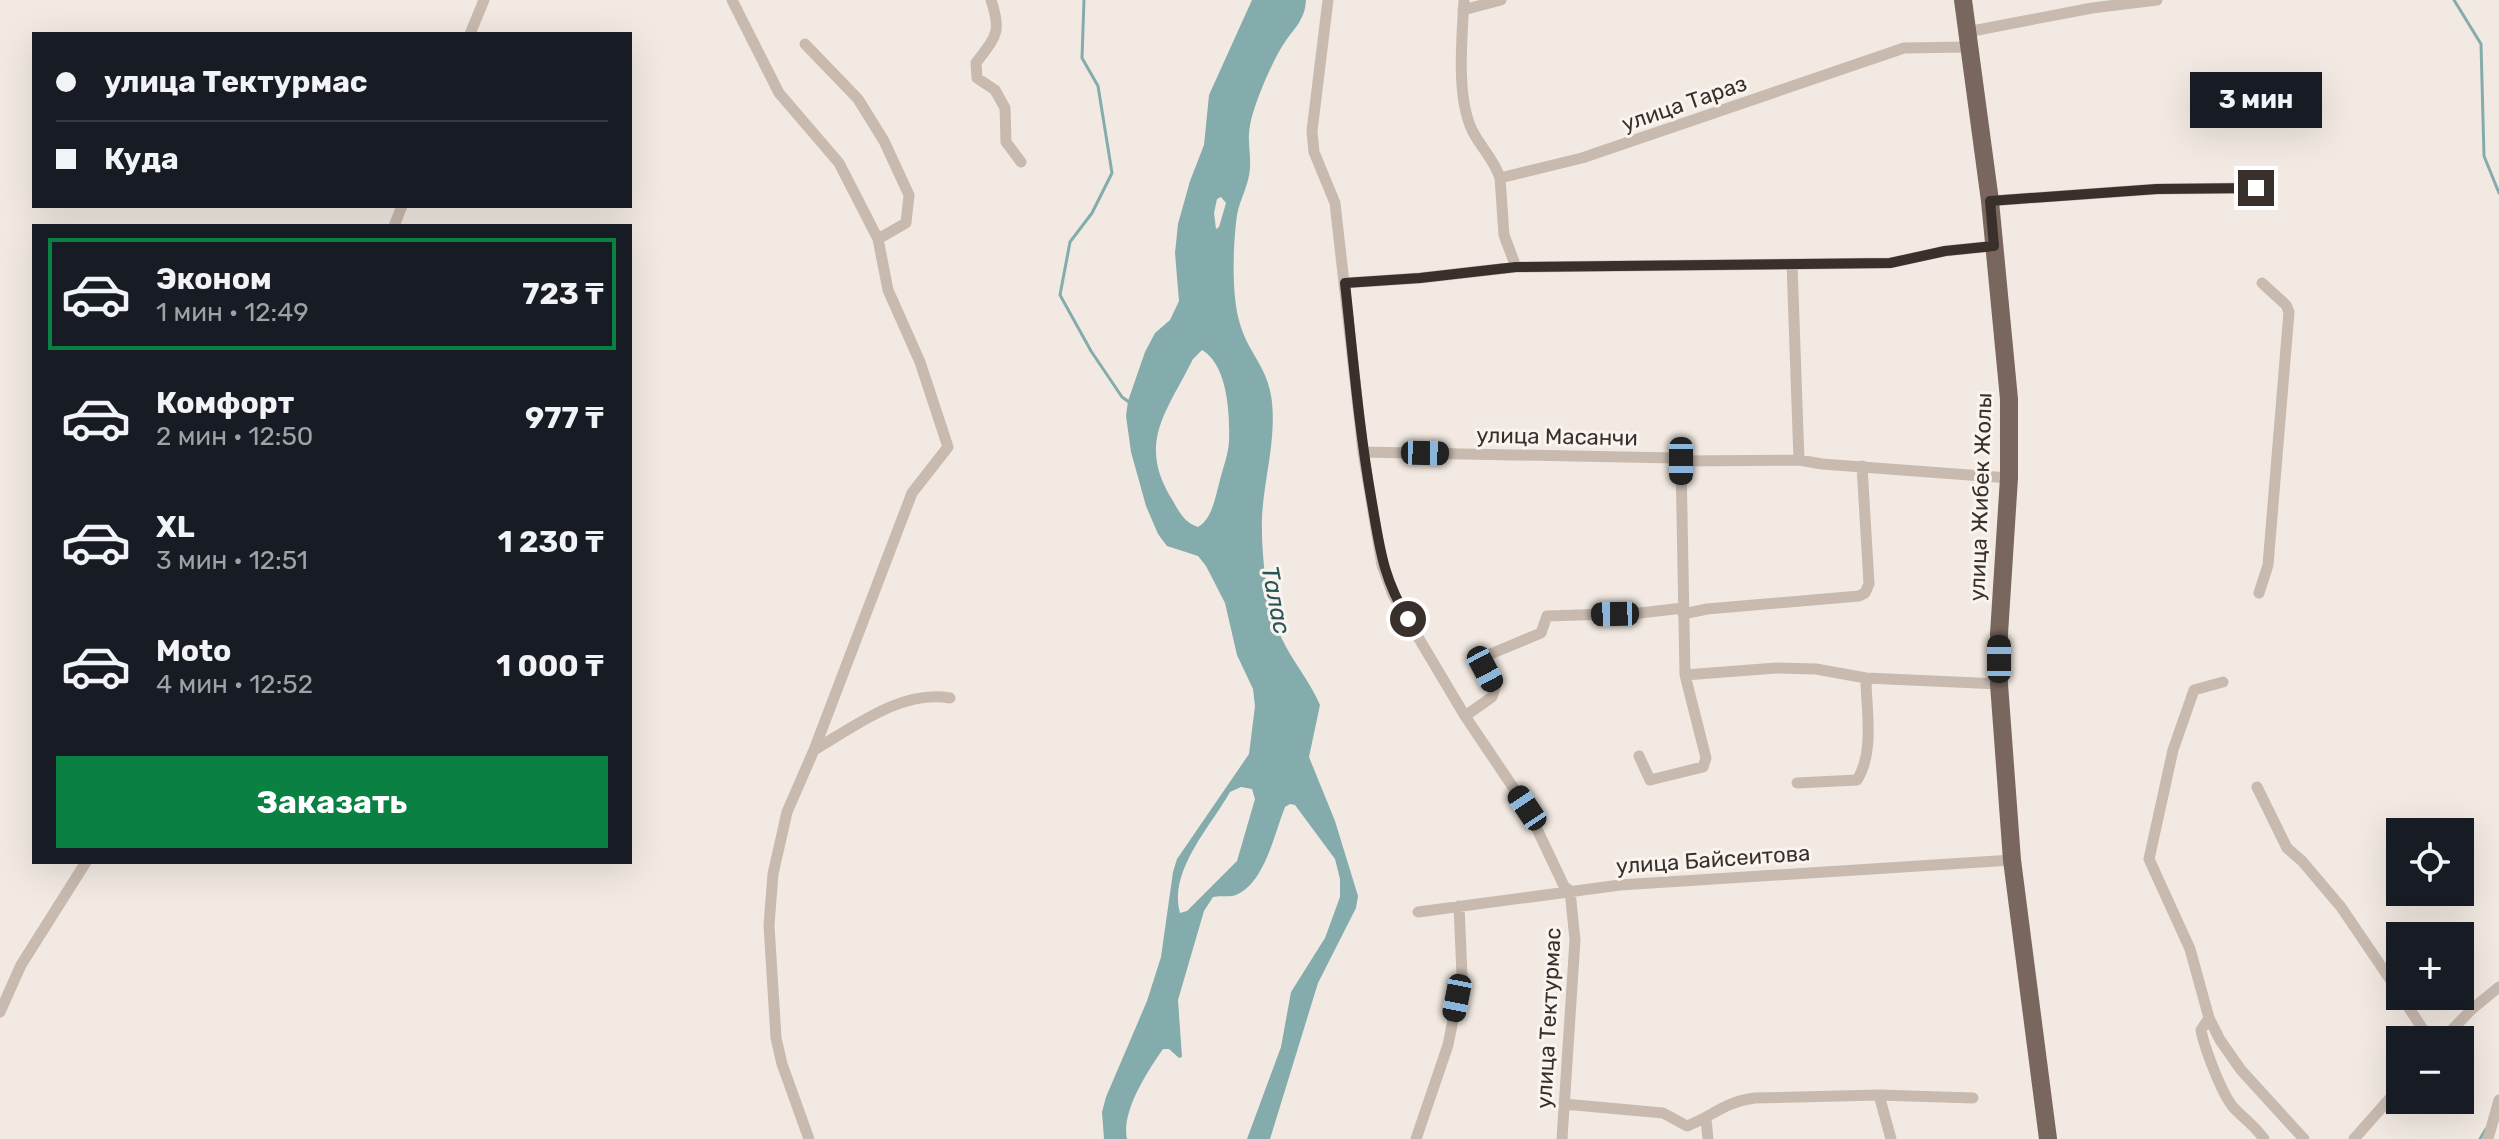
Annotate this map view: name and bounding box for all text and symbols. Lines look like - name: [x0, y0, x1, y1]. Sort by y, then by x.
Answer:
- text: улица Тектурмас: [104, 64, 368, 100]
- street label: улица Тараз: [1618, 70, 1750, 137]
- callout: 3 мин: [2190, 72, 2322, 128]
- text: 3 мин: [2219, 84, 2293, 115]
- text: Куда: [104, 141, 179, 177]
- route end: [2238, 170, 2274, 206]
- icon: car: [60, 258, 132, 330]
- text: Эконом: [156, 261, 272, 297]
- text: 723 ₸: [522, 276, 604, 312]
- text: 1 мин · 12:49: [156, 297, 309, 328]
- icon: car: [60, 382, 132, 454]
- text: Комфорт: [156, 385, 294, 421]
- street label: улица Жибек Жолы: [1963, 392, 1998, 602]
- text: 977 ₸: [525, 400, 604, 436]
- text: 2 мин · 12:50: [156, 421, 313, 452]
- street label: улица Масанчи: [1476, 422, 1638, 451]
- car: [1669, 437, 1693, 485]
- car: [1401, 441, 1449, 465]
- icon: car: [60, 506, 132, 578]
- text: XL: [156, 509, 195, 545]
- text: 1 230 ₸: [498, 524, 604, 560]
- text: 3 мин · 12:51: [156, 545, 308, 576]
- water label: Талас: [1256, 563, 1296, 637]
- route start: [1390, 601, 1426, 637]
- car: [1591, 602, 1639, 626]
- icon: car: [60, 630, 132, 702]
- text: Moto: [156, 633, 231, 669]
- car: [1987, 635, 2011, 683]
- car: [1463, 642, 1507, 696]
- text: 1 000 ₸: [496, 648, 604, 684]
- text: 4 мин · 12:52: [156, 669, 313, 700]
- button: Заказать: [56, 756, 608, 848]
- car: [1504, 781, 1550, 835]
- map controls: [2386, 818, 2474, 1114]
- button: locate: [2386, 818, 2474, 906]
- street label: улица Байсеитова: [1615, 839, 1811, 880]
- button: +: [2386, 922, 2474, 1010]
- street label: улица Тектурмас: [1530, 927, 1567, 1109]
- car: [1441, 972, 1473, 1024]
- button: −: [2386, 1026, 2474, 1114]

